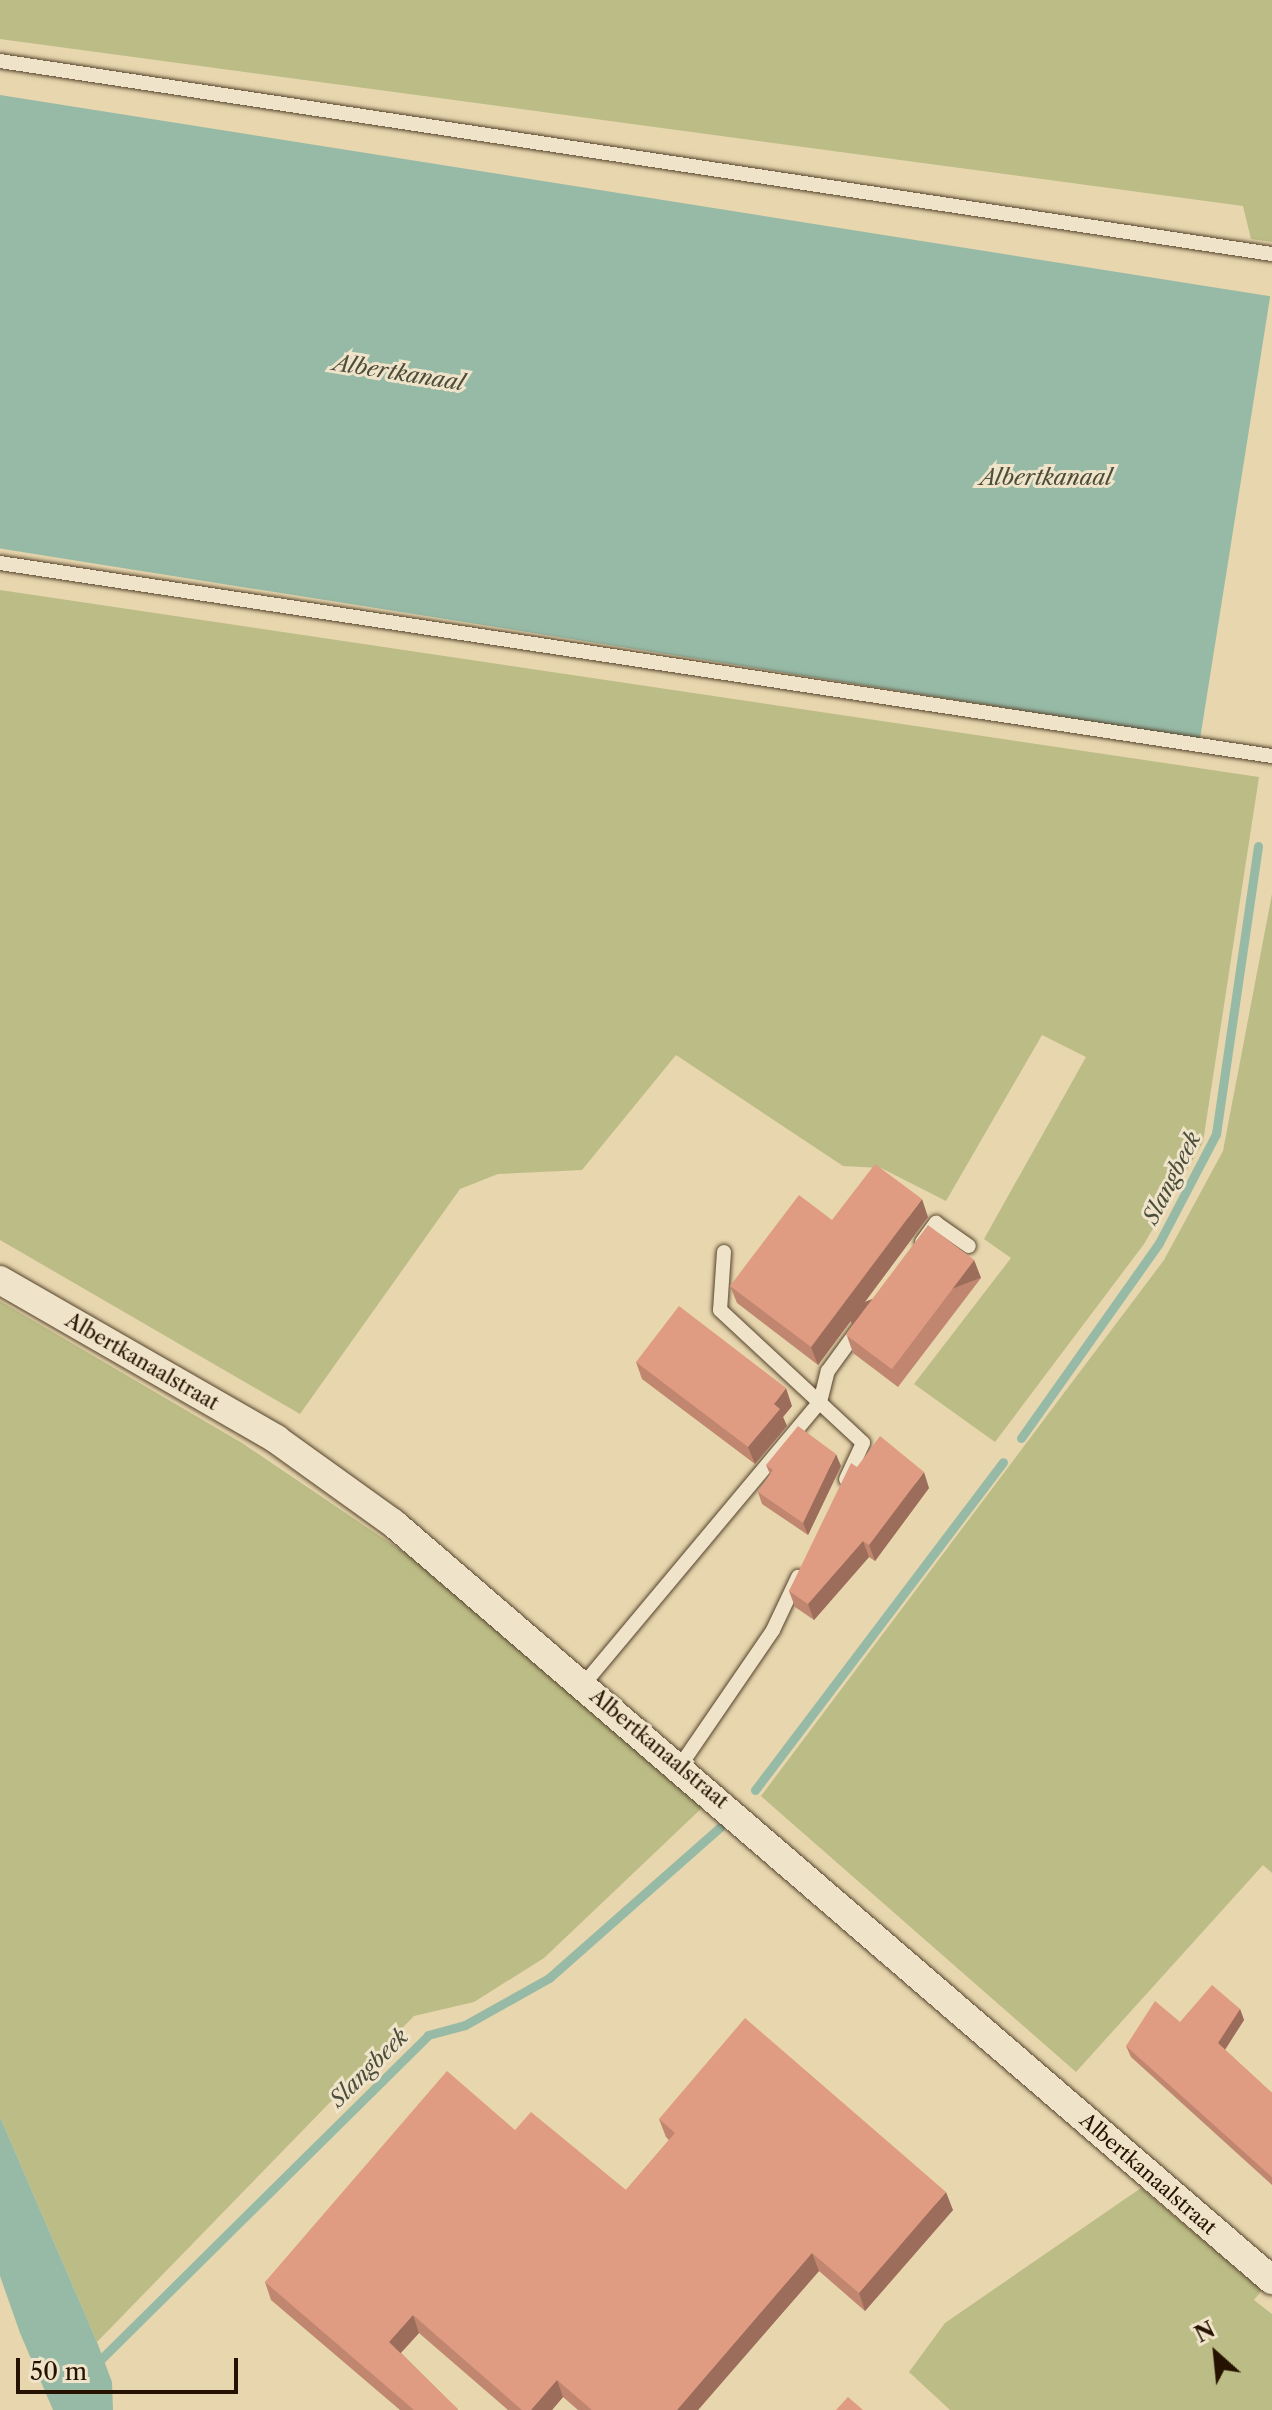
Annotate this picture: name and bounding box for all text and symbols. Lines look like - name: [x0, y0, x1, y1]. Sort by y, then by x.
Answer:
- water label: Albertkanaal: [331, 350, 467, 396]
- water label: Albertkanaal: [980, 465, 1112, 491]
- water label: Slangbeek: [1138, 1127, 1206, 1229]
- street label: Albertkanaalstraat: [61, 1308, 223, 1416]
- street label: Albertkanaalstraat: [585, 1684, 733, 1814]
- water label: Slangbeek: [324, 2023, 414, 2113]
- street label: Albertkanaalstraat: [1075, 2108, 1221, 2240]
- north arrow: [1176, 2314, 1256, 2394]
- text: N: [1190, 2316, 1220, 2349]
- scale bar: [20, 2342, 242, 2392]
- text: 50 m: [30, 2357, 87, 2386]

